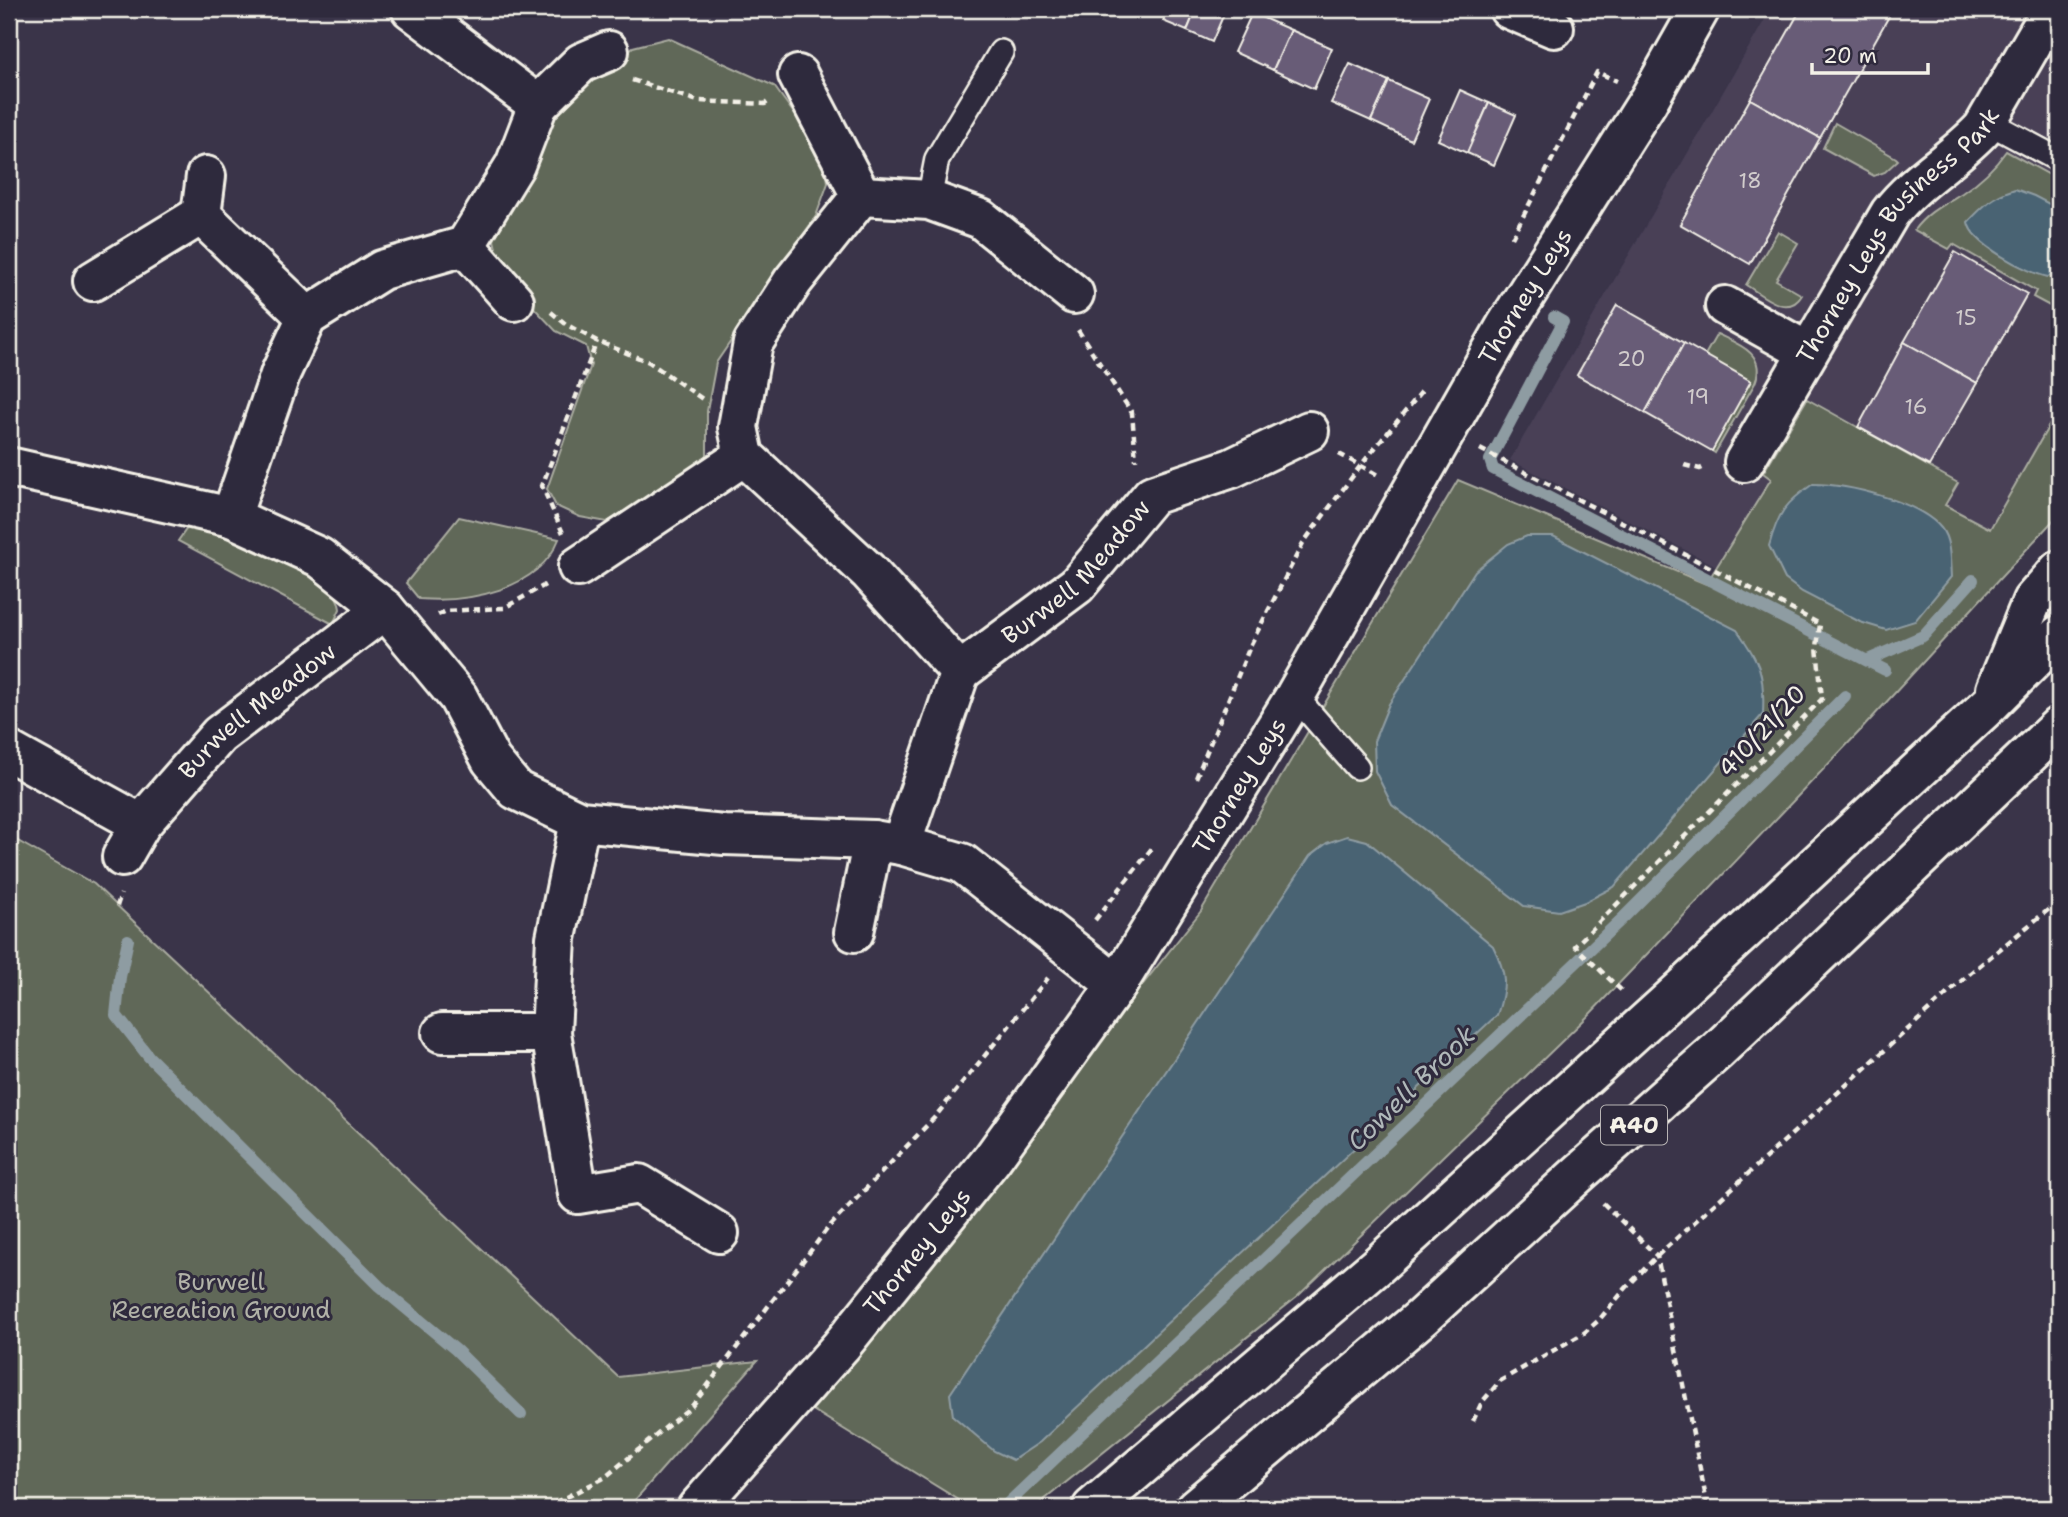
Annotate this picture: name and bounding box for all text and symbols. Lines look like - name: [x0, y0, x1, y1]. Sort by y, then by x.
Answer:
- scale bar: [1812, 32, 1928, 76]
- text: 20 m: [1823, 42, 1877, 70]
- street label: Thorney Leys Business Park: [1789, 102, 2007, 370]
- house number: 18: [1738, 167, 1762, 195]
- street label: Thorney Leys: [1471, 222, 1580, 370]
- house number: 15: [1955, 304, 1977, 332]
- house number: 20: [1617, 345, 1645, 373]
- house number: 19: [1687, 383, 1709, 411]
- house number: 16: [1905, 393, 1927, 421]
- street label: Burwell Meadow: [995, 493, 1158, 652]
- street label: Burwell Meadow: [172, 636, 343, 786]
- street label: 410/21/20: [1711, 678, 1813, 784]
- street label: Thorney Leys: [1185, 712, 1294, 860]
- water label: Cowell Brook: [1339, 1017, 1483, 1158]
- road number: A40: [1601, 1106, 1667, 1144]
- street label: Thorney Leys: [856, 1181, 978, 1322]
- park label: Burwell Recreation Ground: [111, 1266, 331, 1326]

